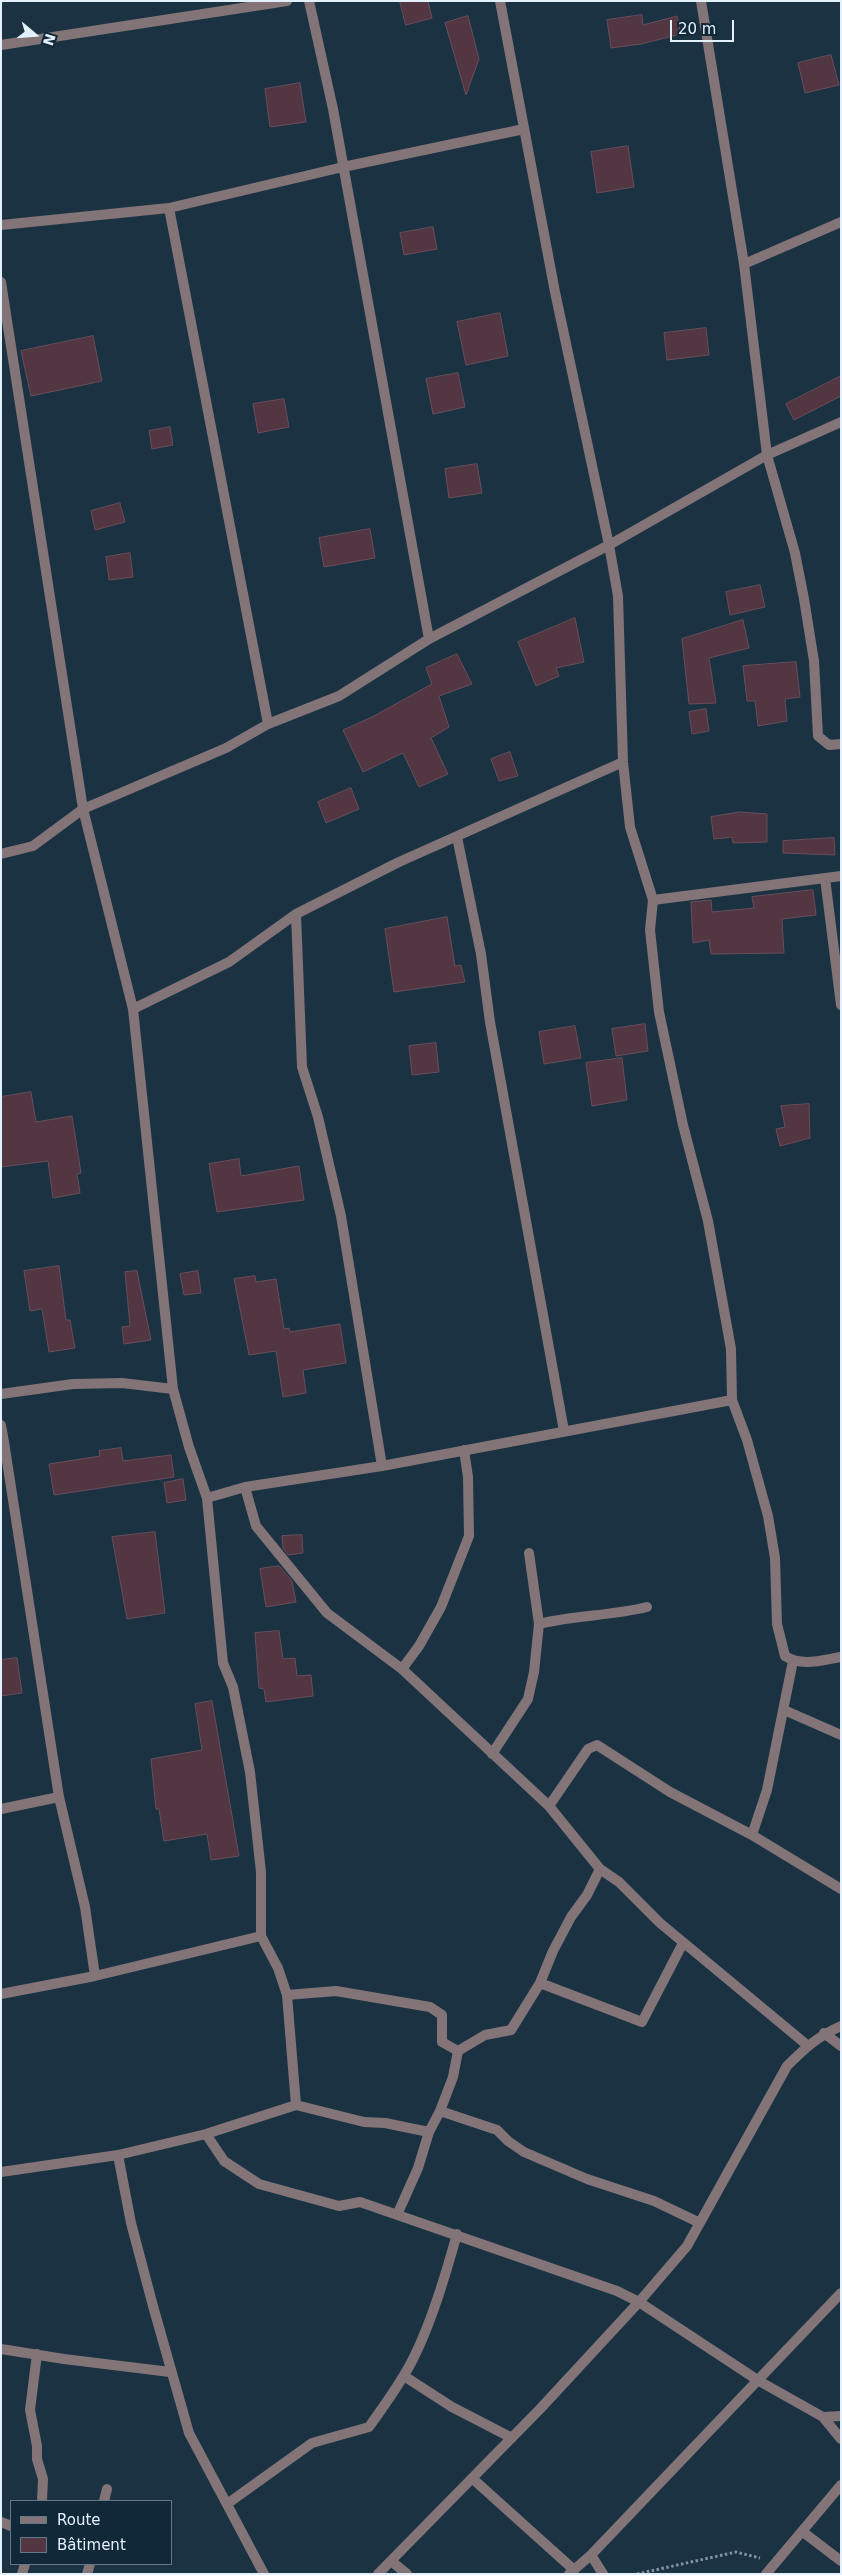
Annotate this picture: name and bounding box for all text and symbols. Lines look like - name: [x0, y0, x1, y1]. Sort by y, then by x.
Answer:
- north arrow: [10, 10, 60, 60]
- scale bar: [672, 10, 736, 42]
- text: 20 m: [678, 20, 716, 38]
- text: N: [40, 32, 59, 48]
- legend: [10, 2500, 172, 2565]
- text: Route: [57, 2511, 101, 2529]
- text: Bâtiment: [57, 2536, 126, 2554]

